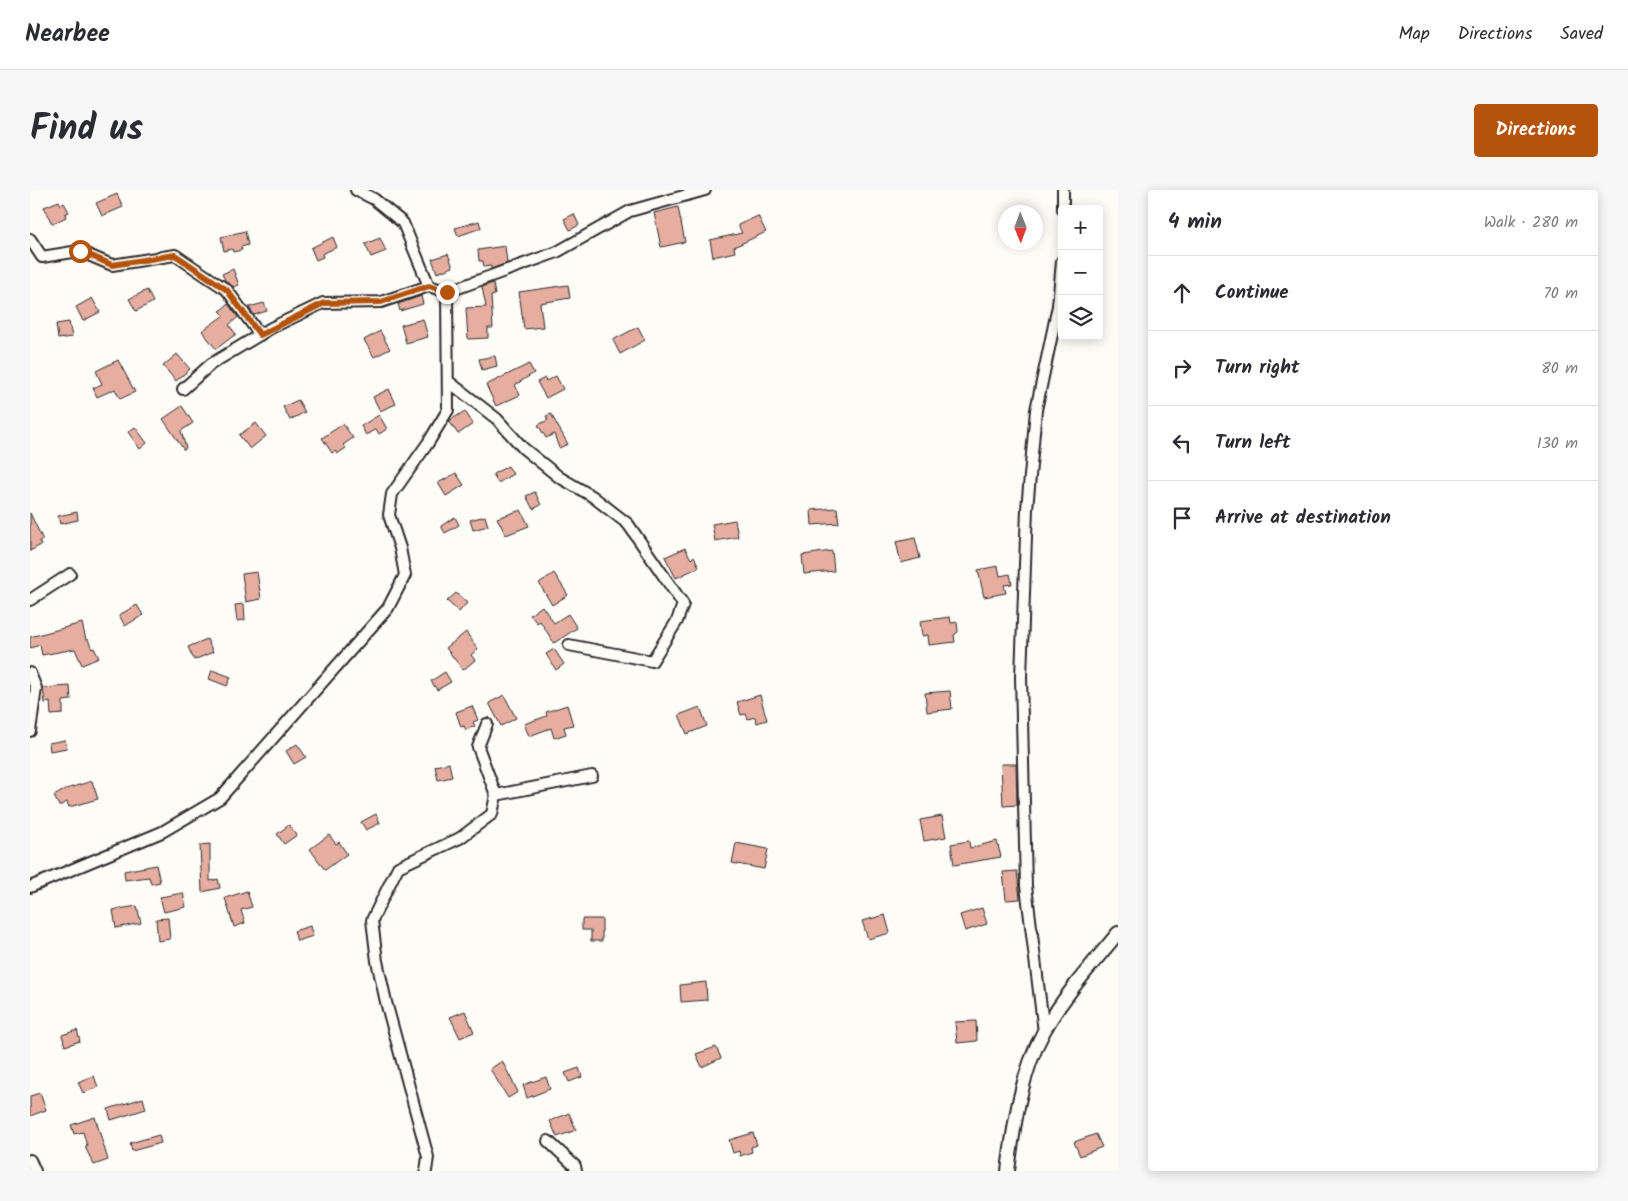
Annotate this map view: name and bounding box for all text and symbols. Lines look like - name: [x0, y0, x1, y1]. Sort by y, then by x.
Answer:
- text: Nearbee: [25, 15, 110, 54]
- text: Map: [1398, 20, 1430, 49]
- text: Directions: [1458, 20, 1532, 49]
- text: Saved: [1560, 20, 1603, 49]
- text: Find us: [30, 102, 143, 158]
- button: Directions: [1474, 104, 1598, 157]
- north arrow: [998, 205, 1043, 250]
- map controls: [1058, 205, 1103, 340]
- button: +: [1058, 205, 1103, 250]
- text: 4 min: [1168, 206, 1222, 239]
- text: Walk · 280 m: [1484, 210, 1578, 235]
- route start: [69, 240, 92, 263]
- button: −: [1058, 250, 1103, 295]
- text: Continue: [1215, 278, 1288, 308]
- icon: ahead: [1168, 279, 1196, 307]
- route end: [436, 281, 459, 304]
- text: 70 m: [1543, 281, 1578, 306]
- button: layers: [1058, 295, 1103, 340]
- text: Turn right: [1215, 353, 1300, 383]
- icon: right: [1168, 354, 1196, 382]
- text: 80 m: [1541, 356, 1578, 381]
- text: Turn left: [1215, 428, 1290, 458]
- icon: left: [1168, 429, 1196, 457]
- text: 130 m: [1537, 431, 1578, 456]
- text: Arrive at destination: [1215, 503, 1391, 533]
- icon: arrive: [1168, 504, 1196, 532]

